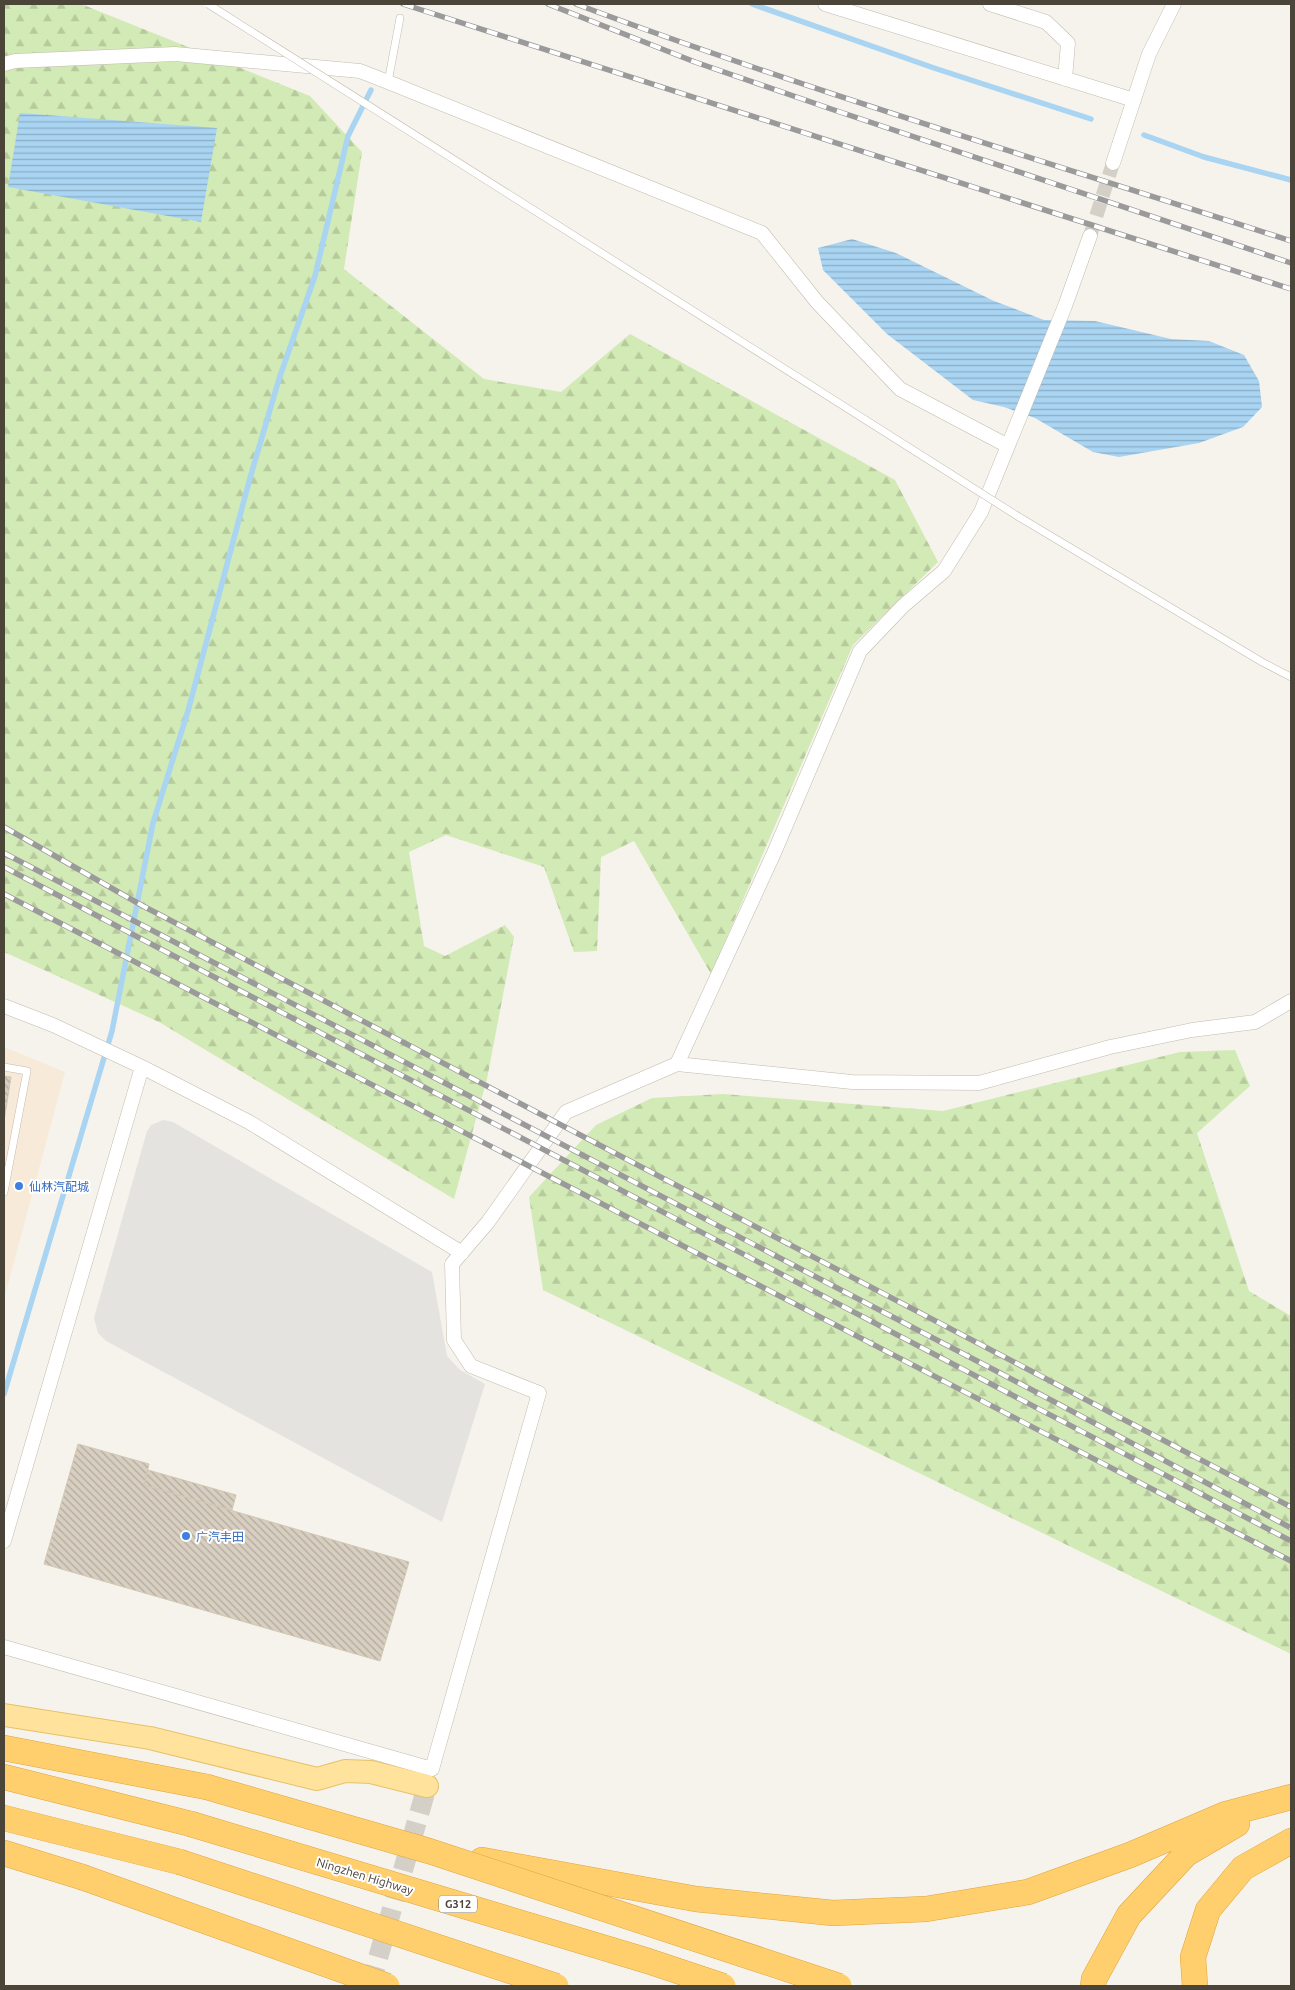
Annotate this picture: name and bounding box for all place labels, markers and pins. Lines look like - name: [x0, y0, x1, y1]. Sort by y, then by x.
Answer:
- marker: 仙林汽配城: [13, 1180, 25, 1192]
- place label: 仙林汽配城: [29, 1180, 89, 1193]
- marker: 广汽丰田: [180, 1530, 192, 1542]
- place label: 广汽丰田: [196, 1530, 244, 1543]

